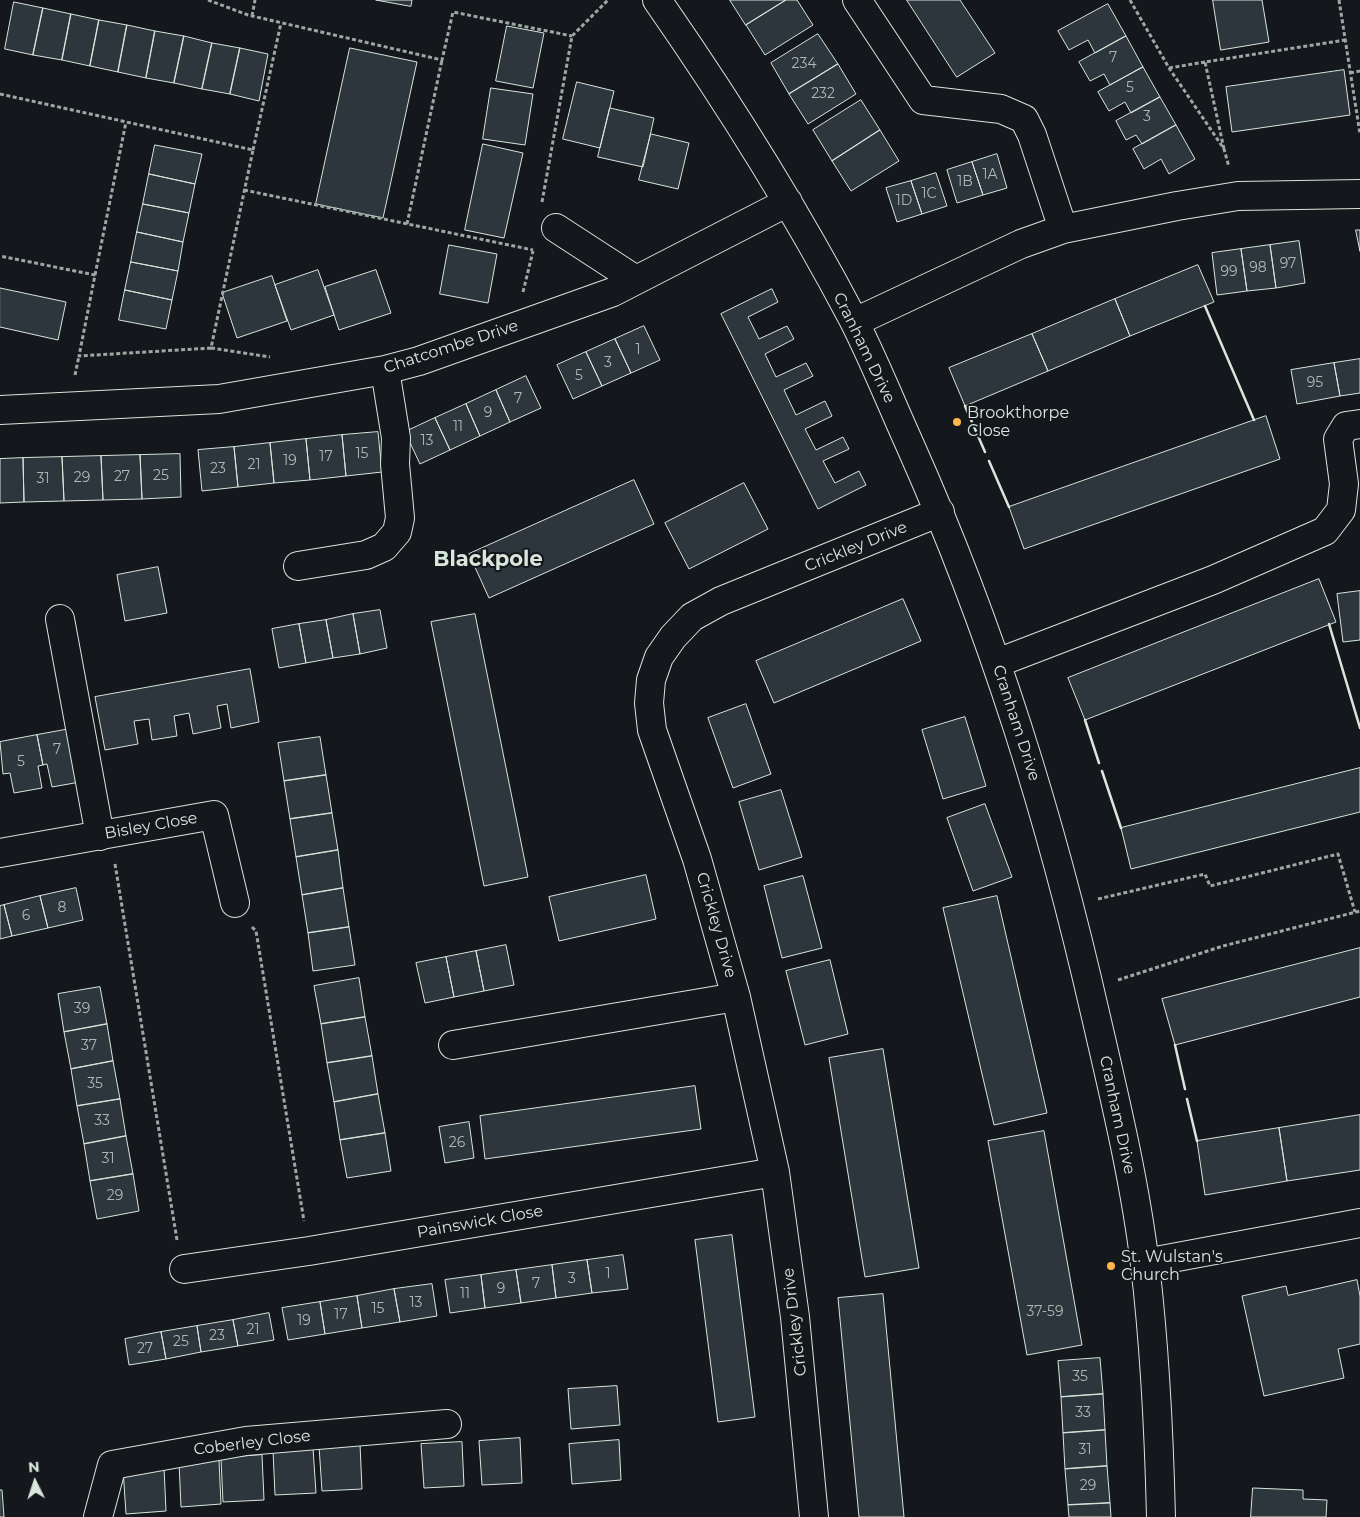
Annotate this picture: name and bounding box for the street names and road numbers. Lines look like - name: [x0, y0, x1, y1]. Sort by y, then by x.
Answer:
- street label: Cranham Drive: [829, 290, 899, 406]
- street label: Chatcombe Drive: [381, 316, 521, 378]
- street label: Crickley Drive: [802, 518, 910, 576]
- street label: Cranham Drive: [988, 663, 1044, 783]
- street label: Bisley Close: [103, 808, 199, 844]
- street label: Crickley Drive: [692, 870, 740, 980]
- street label: Cranham Drive: [1095, 1054, 1139, 1176]
- street label: Painswick Close: [415, 1201, 545, 1243]
- street label: Crickley Drive: [779, 1267, 811, 1377]
- street label: Coberley Close: [192, 1426, 312, 1460]

